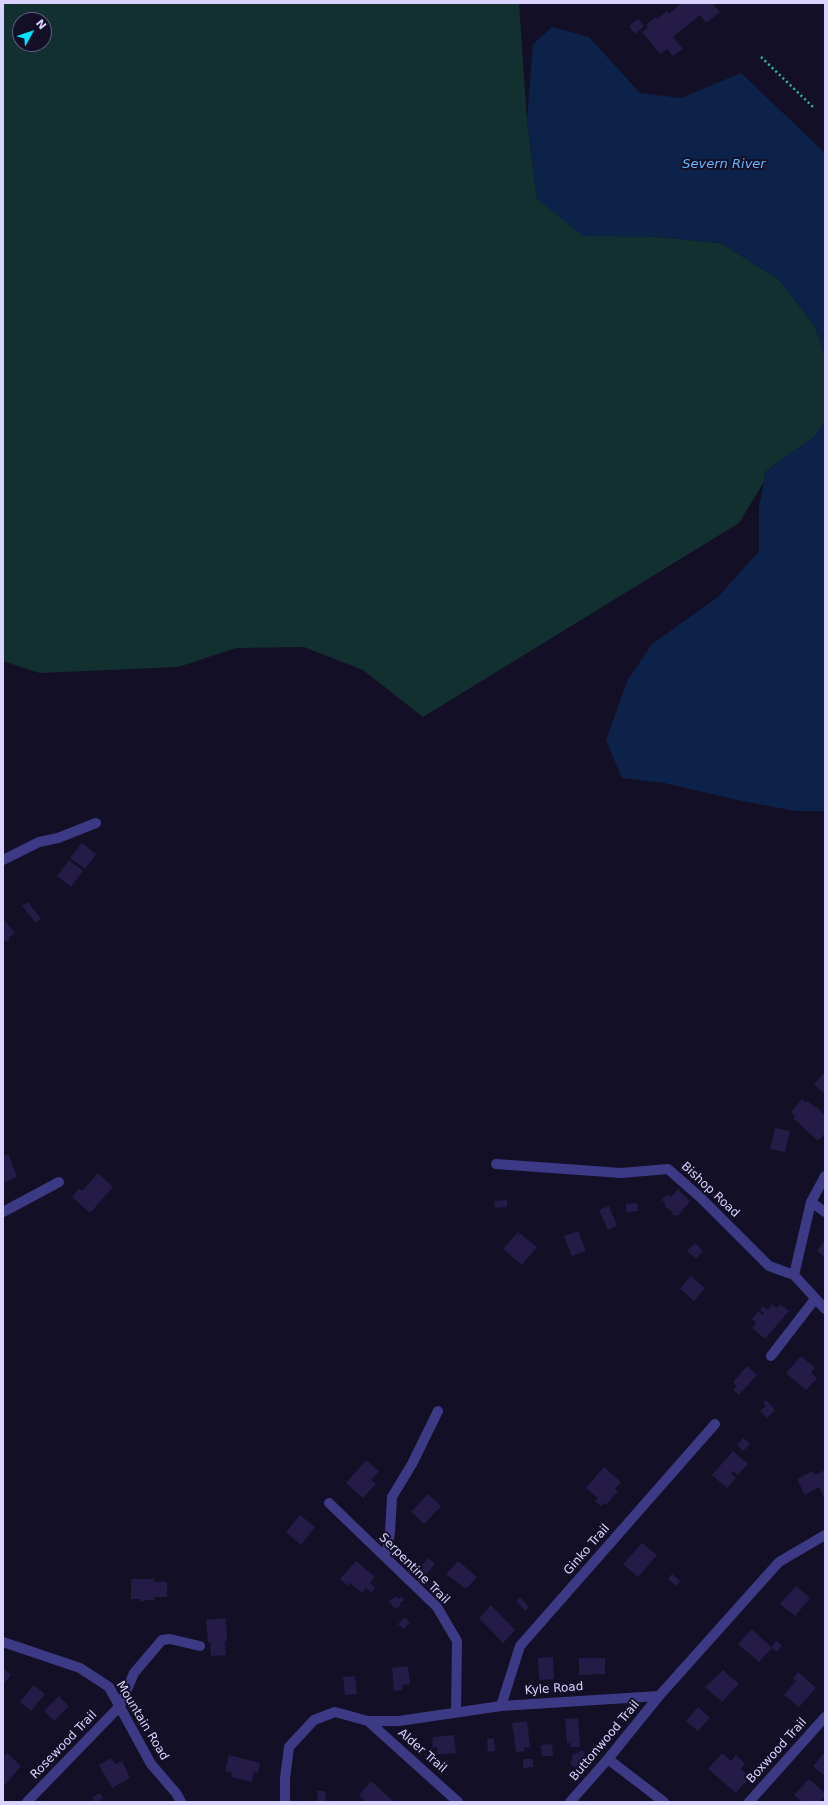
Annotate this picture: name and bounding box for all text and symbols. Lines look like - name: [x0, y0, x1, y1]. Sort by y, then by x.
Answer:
- north arrow: [12, 12, 52, 52]
- text: N: [33, 17, 49, 32]
- water label: Severn River: [682, 157, 766, 173]
- street label: Bishop Road: [678, 1159, 742, 1221]
- street label: Ginko Trail: [561, 1522, 613, 1578]
- street label: Serpentine Trail: [376, 1531, 452, 1607]
- street label: Mountain Road: [113, 1679, 171, 1763]
- street label: Kyle Road: [524, 1680, 584, 1698]
- street label: Buttonwood Trail: [567, 1698, 643, 1784]
- street label: Rosewood Trail: [28, 1708, 100, 1782]
- street label: Boxwood Trail: [744, 1715, 810, 1787]
- street label: Alder Trail: [395, 1726, 449, 1776]

